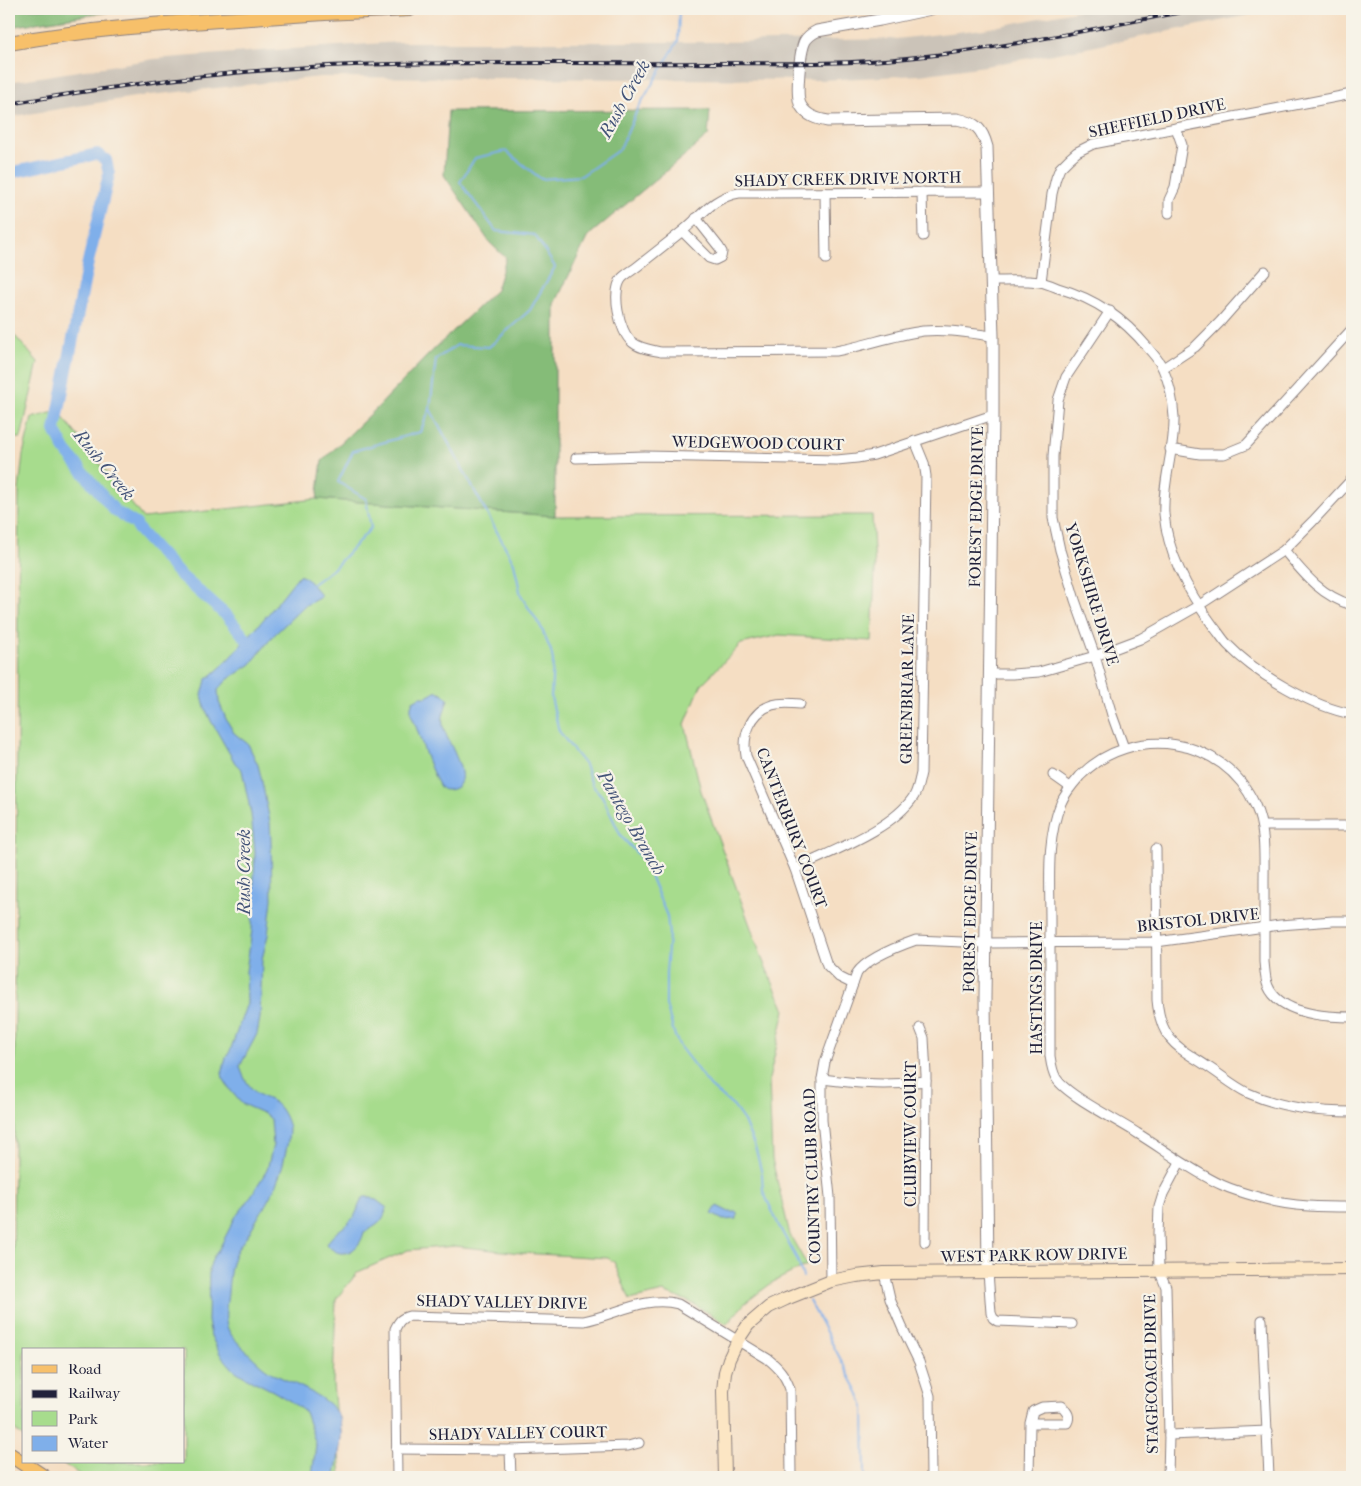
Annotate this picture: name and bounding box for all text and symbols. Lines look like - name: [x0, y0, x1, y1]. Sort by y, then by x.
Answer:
- water label: Rush Creek: [595, 56, 655, 142]
- street label: SHEFFIELD DRIVE: [1087, 94, 1227, 142]
- street label: SHADY CREEK DRIVE NORTH: [734, 168, 962, 190]
- water label: Rush Creek: [68, 424, 139, 505]
- street label: FOREST EDGE DRIVE: [965, 426, 987, 588]
- street label: WEDGEWOOD COURT: [671, 432, 845, 454]
- street label: YORKSHIRE DRIVE: [1061, 519, 1123, 668]
- street label: GREENBRIAR LANE: [896, 613, 918, 764]
- street label: CANTERBURY COURT: [753, 745, 832, 911]
- water label: Pantego Branch: [592, 766, 669, 879]
- water label: Rush Creek: [234, 829, 255, 916]
- street label: FOREST EDGE DRIVE: [959, 831, 981, 993]
- street label: BRISTOL DRIVE: [1136, 904, 1260, 936]
- street label: HASTINGS DRIVE: [1027, 921, 1046, 1055]
- street label: CLUBVIEW COURT: [901, 1061, 920, 1207]
- street label: COUNTRY CLUB ROAD: [799, 1088, 825, 1264]
- street label: WEST PARK ROW DRIVE: [940, 1244, 1128, 1266]
- street label: SHADY VALLEY DRIVE: [416, 1291, 588, 1313]
- street label: STAGECOACH DRIVE: [1140, 1294, 1162, 1454]
- legend: [22, 1348, 185, 1464]
- text: Road: [68, 1360, 102, 1378]
- text: Railway: [68, 1384, 121, 1402]
- text: Park: [68, 1410, 98, 1428]
- street label: SHADY VALLEY COURT: [429, 1422, 607, 1444]
- text: Water: [67, 1434, 108, 1452]

